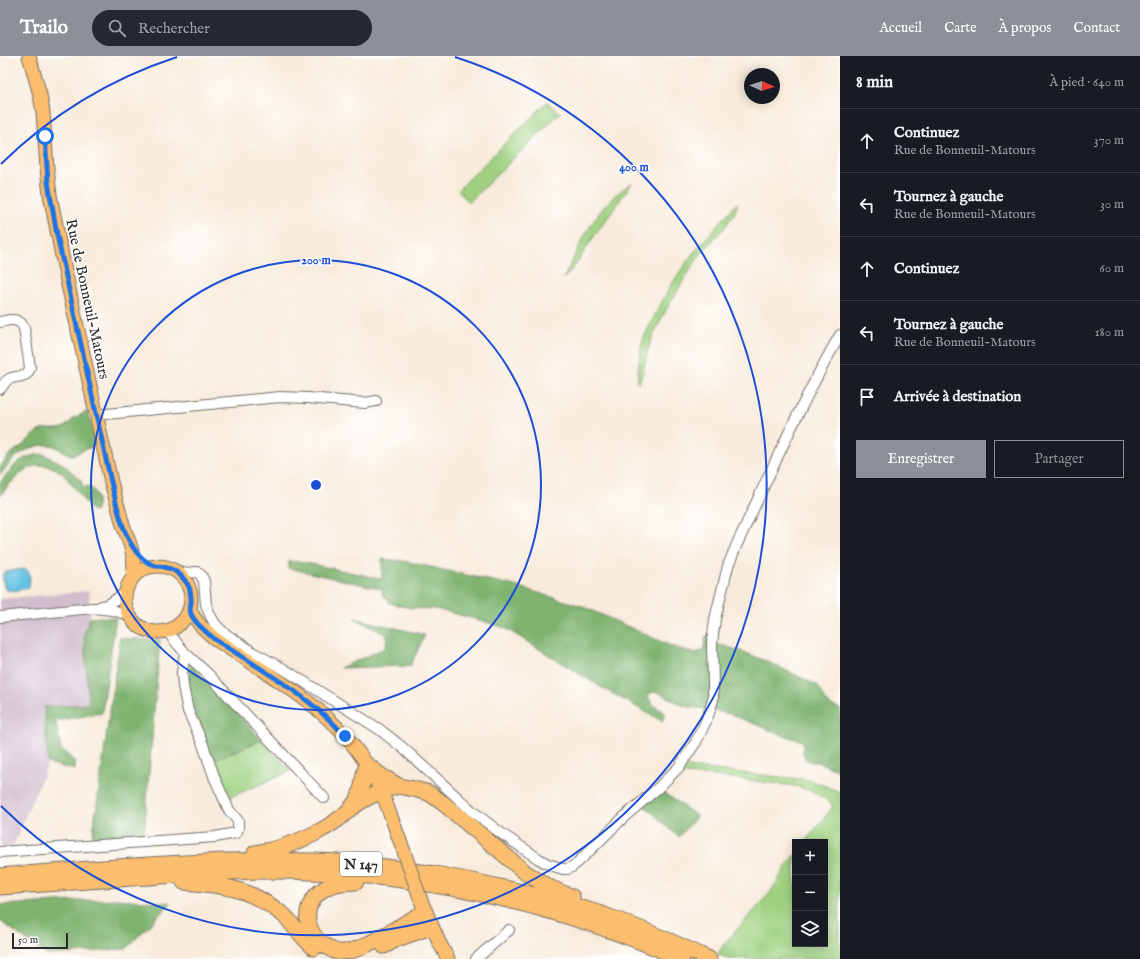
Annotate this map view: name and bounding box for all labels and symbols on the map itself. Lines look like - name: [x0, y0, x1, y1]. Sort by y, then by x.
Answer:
- north arrow: [744, 68, 780, 104]
- route start: [36, 127, 54, 145]
- text: 400 m: [619, 160, 650, 175]
- street label: Rue de Bonneuil-Matours: [61, 217, 114, 381]
- text: 200 m: [301, 253, 331, 268]
- centre of rings: [309, 478, 323, 492]
- route end: [336, 727, 354, 745]
- road number: N 147: [340, 852, 382, 876]
- scale bar: [12, 931, 68, 950]

